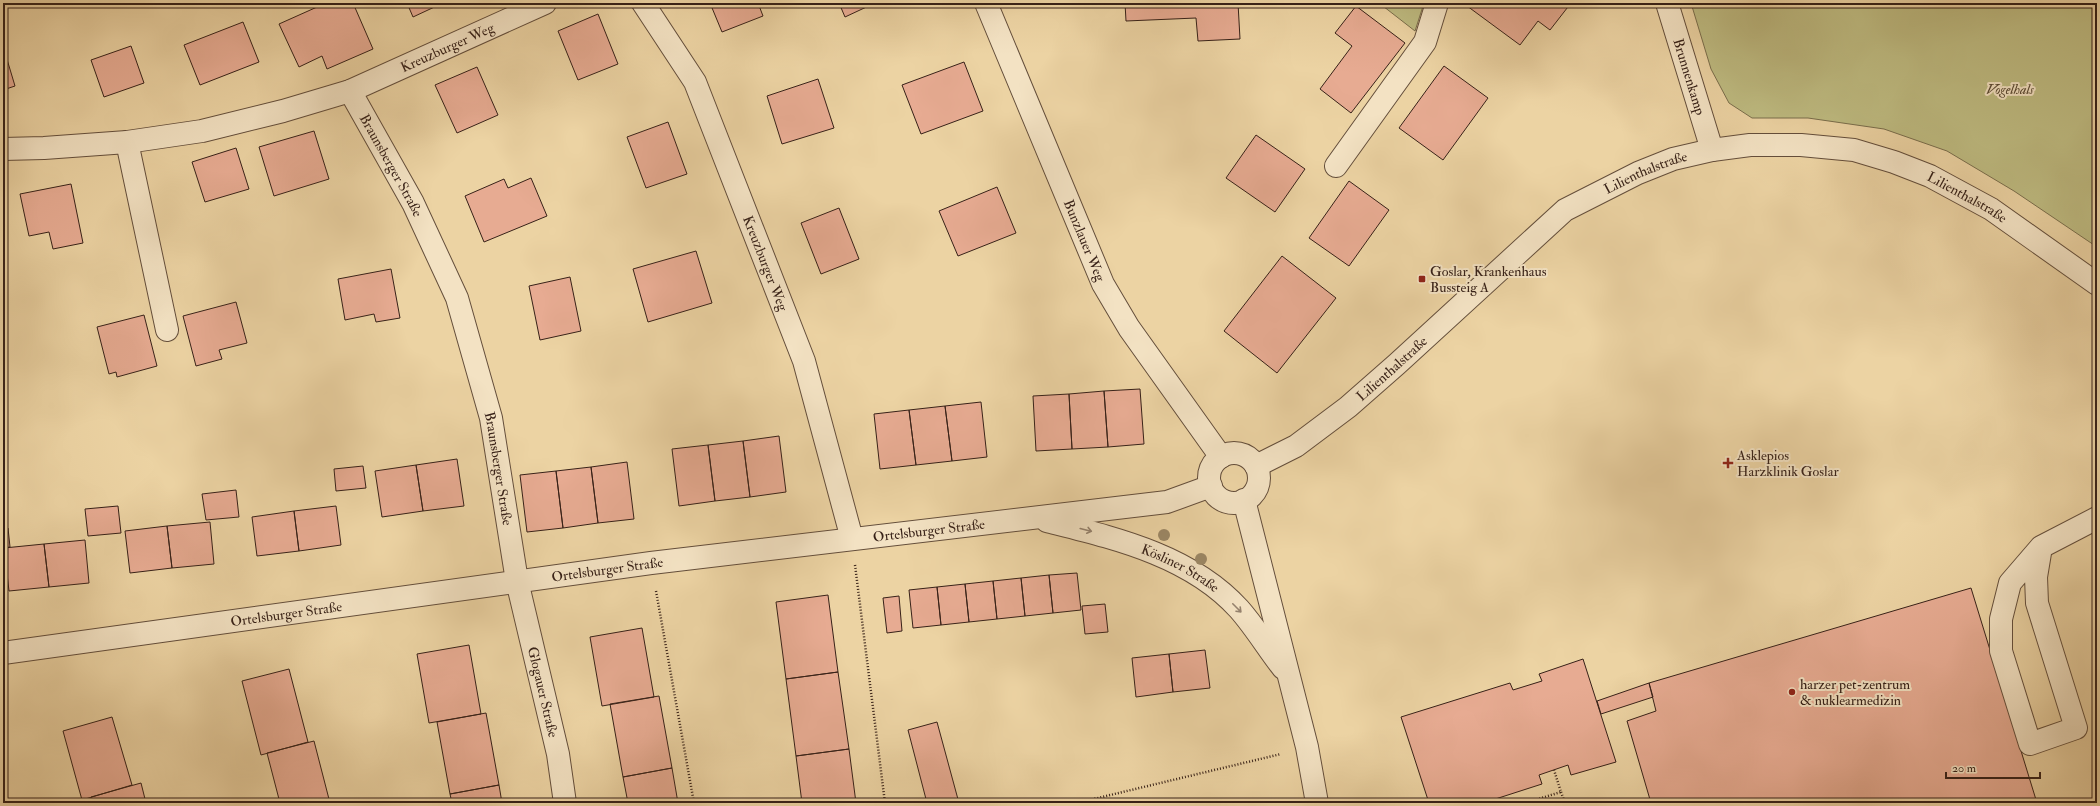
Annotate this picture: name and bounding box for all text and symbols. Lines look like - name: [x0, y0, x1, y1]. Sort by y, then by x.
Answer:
- street label: Kreuzburger Weg: [398, 18, 498, 76]
- street label: Brunnenkamp: [1670, 36, 1709, 117]
- park label: Vogelhals: [1986, 81, 2035, 98]
- street label: Braunsberger Straße: [356, 111, 427, 219]
- street label: Lilienthalstraße: [1601, 147, 1689, 197]
- street label: Lilienthalstraße: [1924, 168, 2011, 226]
- street label: Bunzlauer Weg: [1060, 197, 1110, 285]
- street label: Kreuzburger Weg: [739, 213, 792, 314]
- place label: Goslar, Krankenhaus Bussteig A: [1430, 263, 1547, 296]
- marker: Goslar, Krankenhaus Bussteig A: [1417, 274, 1427, 284]
- street label: Lilienthalstraße: [1353, 332, 1431, 404]
- street label: Braunsberger Straße: [481, 410, 517, 527]
- place label: Asklepios Harzklinik Goslar: [1736, 447, 1839, 480]
- marker: Asklepios Harzklinik Goslar: [1722, 457, 1734, 469]
- street label: Ortelsburger Straße: [872, 515, 986, 545]
- one-way arrow: [1079, 527, 1092, 535]
- street label: Kösliner Straße: [1139, 540, 1223, 596]
- street label: Ortelsburger Straße: [550, 553, 664, 585]
- street label: Ortelsburger Straße: [229, 597, 343, 630]
- one-way arrow: [1232, 603, 1241, 613]
- street label: Glogauer Straße: [524, 645, 562, 739]
- place label: harzer pet-zentrum & nuklearmedizin: [1800, 676, 1910, 709]
- marker: harzer pet-zentrum & nuklearmedizin: [1787, 687, 1797, 697]
- scale bar: [1946, 754, 2040, 780]
- text: 20 m: [1952, 761, 1977, 776]

